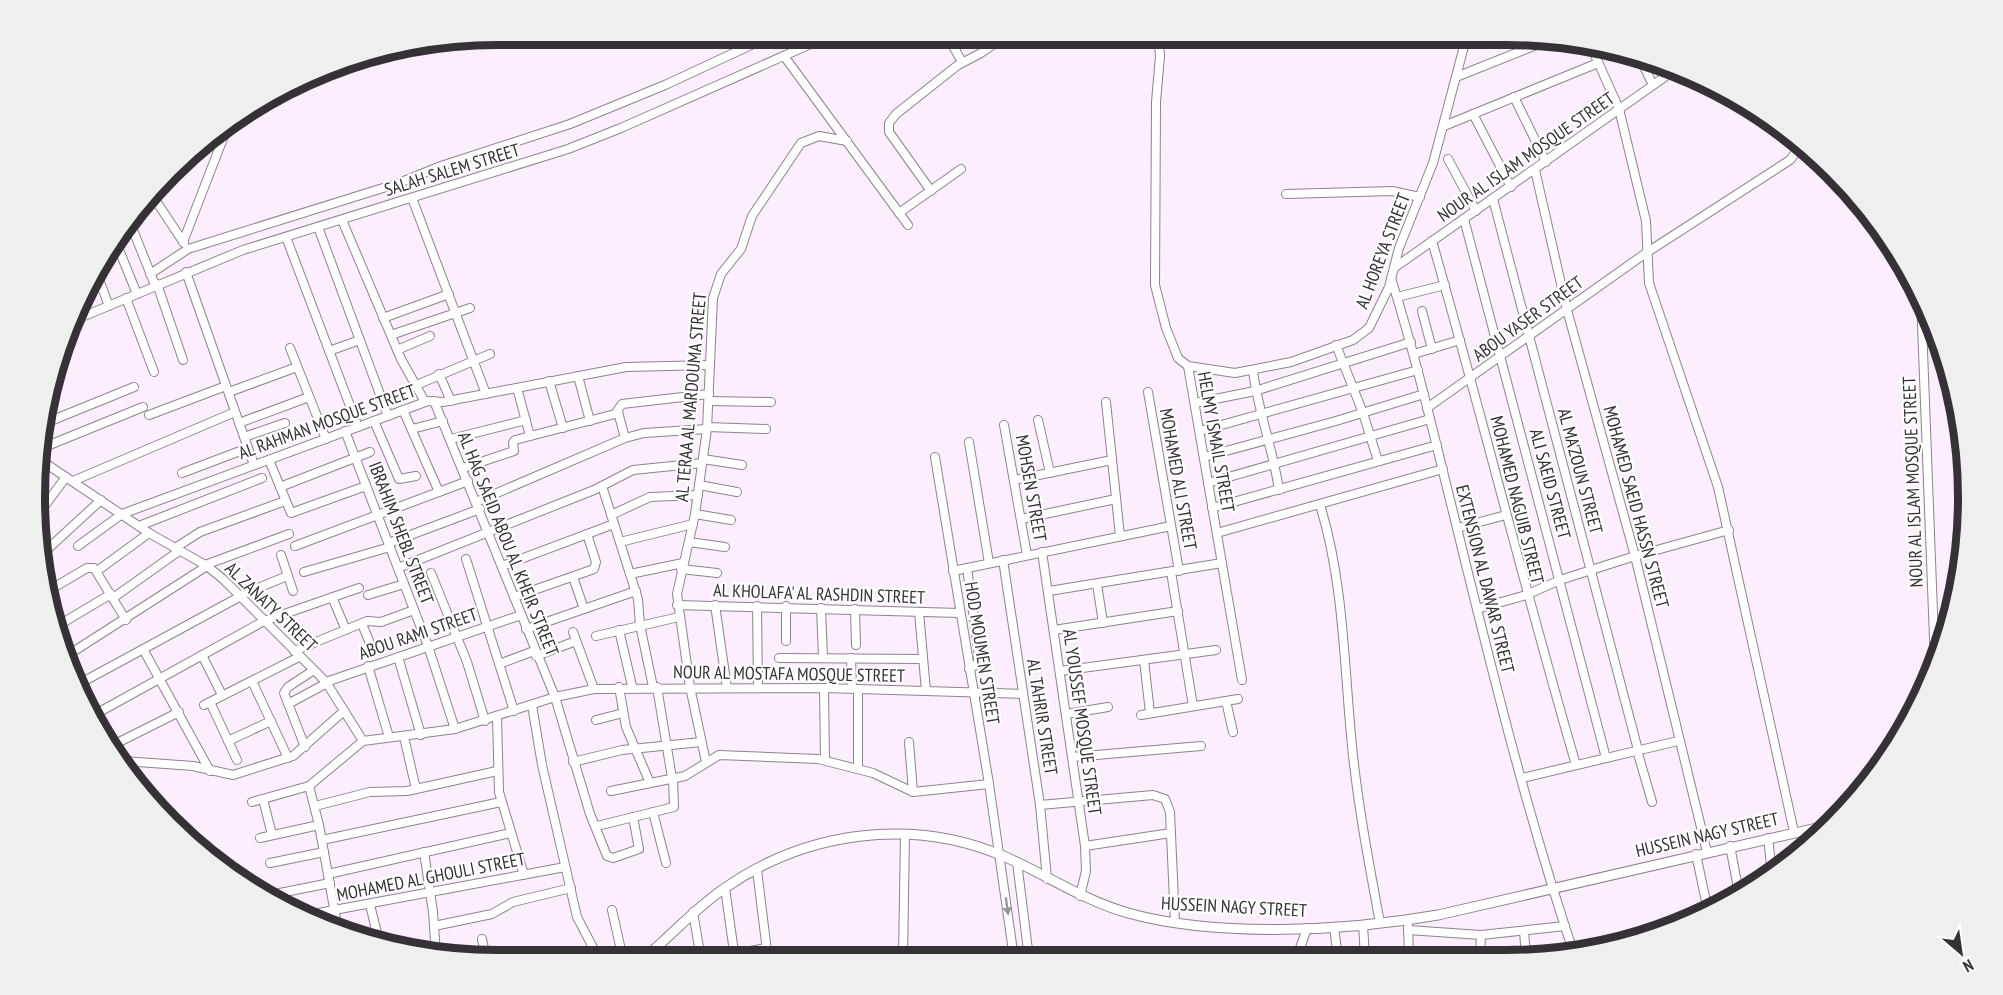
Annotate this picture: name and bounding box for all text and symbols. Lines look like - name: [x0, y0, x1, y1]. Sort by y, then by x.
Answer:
- street label: NOUR AL ISLAM MOSQUE STREET: [1433, 87, 1619, 227]
- street label: SALAH SALEM STREET: [381, 138, 522, 201]
- street label: AL HOREYA STREET: [1350, 190, 1415, 312]
- street label: ABOU YASER STREET: [1468, 271, 1587, 366]
- street label: AL TERAA AL MARDOUMA STREET: [670, 291, 711, 503]
- street label: HELMY ISMAIL STREET: [1193, 370, 1240, 514]
- street label: NOUR AL ISLAM MOSQUE STREET: [1897, 376, 1928, 588]
- street label: AL RAHMAN MOSQUE STREET: [235, 379, 419, 464]
- street label: MOHAMED SAEID HASSN STREET: [1598, 403, 1675, 610]
- street label: AL MA'ZOUN STREET: [1553, 405, 1608, 536]
- street label: MOHAMED ALI STREET: [1155, 406, 1202, 552]
- street label: MOHAMED NAGUIB STREET: [1485, 413, 1549, 586]
- street label: ALI SAEID STREET: [1525, 426, 1576, 542]
- street label: AL HAG SAEID ABOU AL KHEIR STREET: [453, 428, 564, 659]
- street label: MOHSEN STREET: [1011, 433, 1052, 543]
- street label: IBRAHIM SHEBL STREET: [364, 458, 439, 607]
- street label: EXTENSION AL DAWAR STREET: [1451, 482, 1520, 675]
- street label: AL ZANATY STREET: [220, 557, 322, 656]
- street label: AL KHOLAFA' AL RASHDIN STREET: [713, 578, 925, 609]
- street label: HOD MOUMEN STREET: [960, 580, 1005, 726]
- street label: ABOU RAMI STREET: [355, 602, 480, 665]
- street label: AL YOUSSEF MOSQUE STREET: [1058, 627, 1107, 816]
- street label: AL TAHRIR STREET: [1022, 657, 1063, 777]
- street label: NOUR AL MOSTAFA MOSQUE STREET: [673, 660, 905, 687]
- street label: HUSSEIN NAGY STREET: [1633, 807, 1781, 862]
- street label: MOHAMED AL GHOULI STREET: [335, 847, 527, 906]
- street label: HUSSEIN NAGY STREET: [1160, 891, 1308, 922]
- one-way arrow: [1002, 897, 1012, 916]
- north arrow: [1931, 923, 1991, 983]
- text: N: [1960, 955, 1977, 977]

